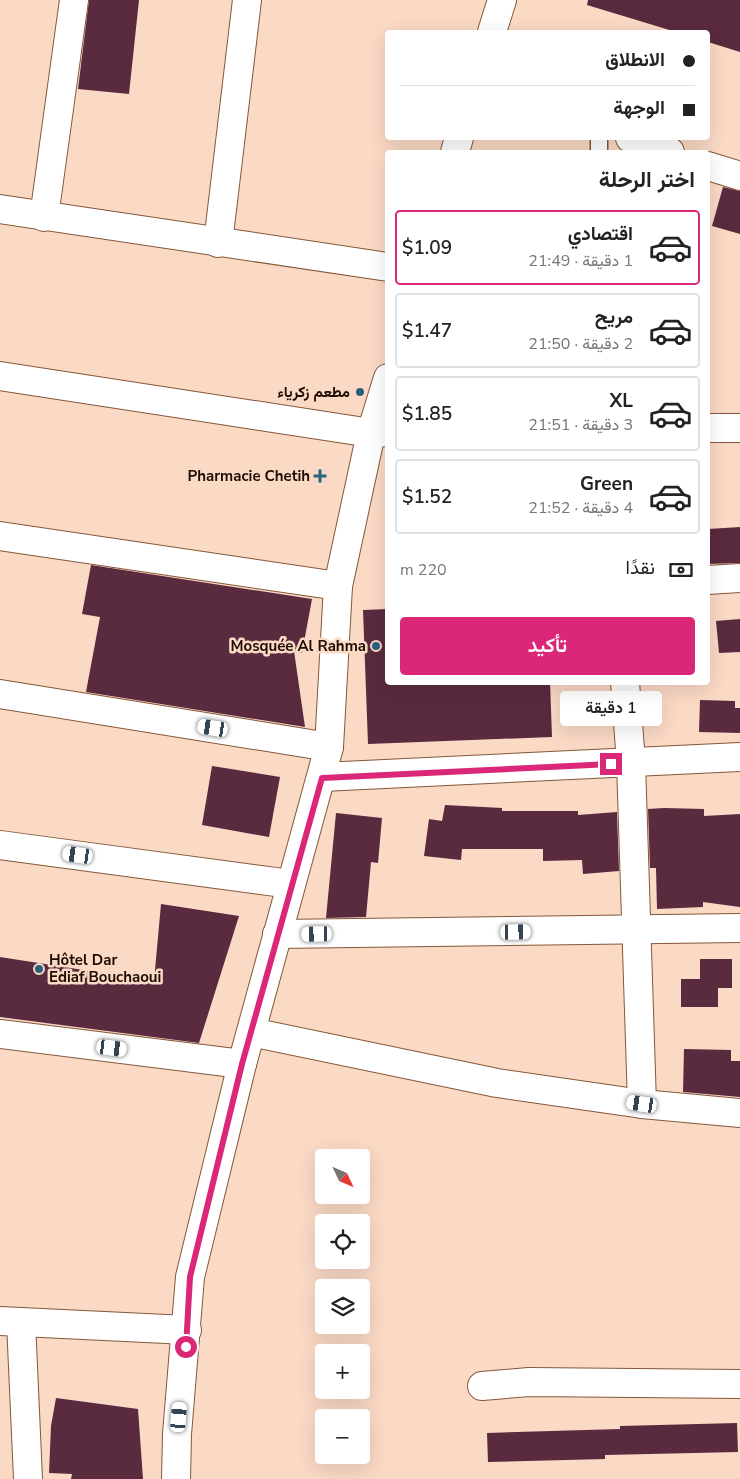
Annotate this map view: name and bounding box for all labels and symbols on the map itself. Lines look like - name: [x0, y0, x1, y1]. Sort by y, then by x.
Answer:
- place label: مطعم زكرياء: [277, 382, 350, 402]
- marker: مطعم زكرياء: [354, 386, 366, 398]
- place label: Pharmacie Chetih: [187, 466, 310, 486]
- marker: Pharmacie Chetih: [314, 470, 326, 482]
- place label: Mosquée Al Rahma: [230, 636, 366, 656]
- marker: Mosquée Al Rahma: [370, 640, 382, 652]
- callout: 1 دقيقة: [560, 692, 662, 726]
- car: [197, 718, 228, 738]
- route end: [600, 753, 622, 775]
- car: [62, 845, 93, 865]
- car: [500, 924, 531, 940]
- car: [301, 926, 332, 942]
- place label: Hôtel Dar Ediaf Bouchaoui: [49, 950, 161, 987]
- marker: Hôtel Dar Ediaf Bouchaoui: [33, 963, 45, 975]
- car: [96, 1039, 127, 1057]
- car: [626, 1094, 657, 1114]
- north arrow: [315, 1149, 370, 1204]
- route start: [175, 1336, 197, 1358]
- car: [170, 1401, 187, 1433]

